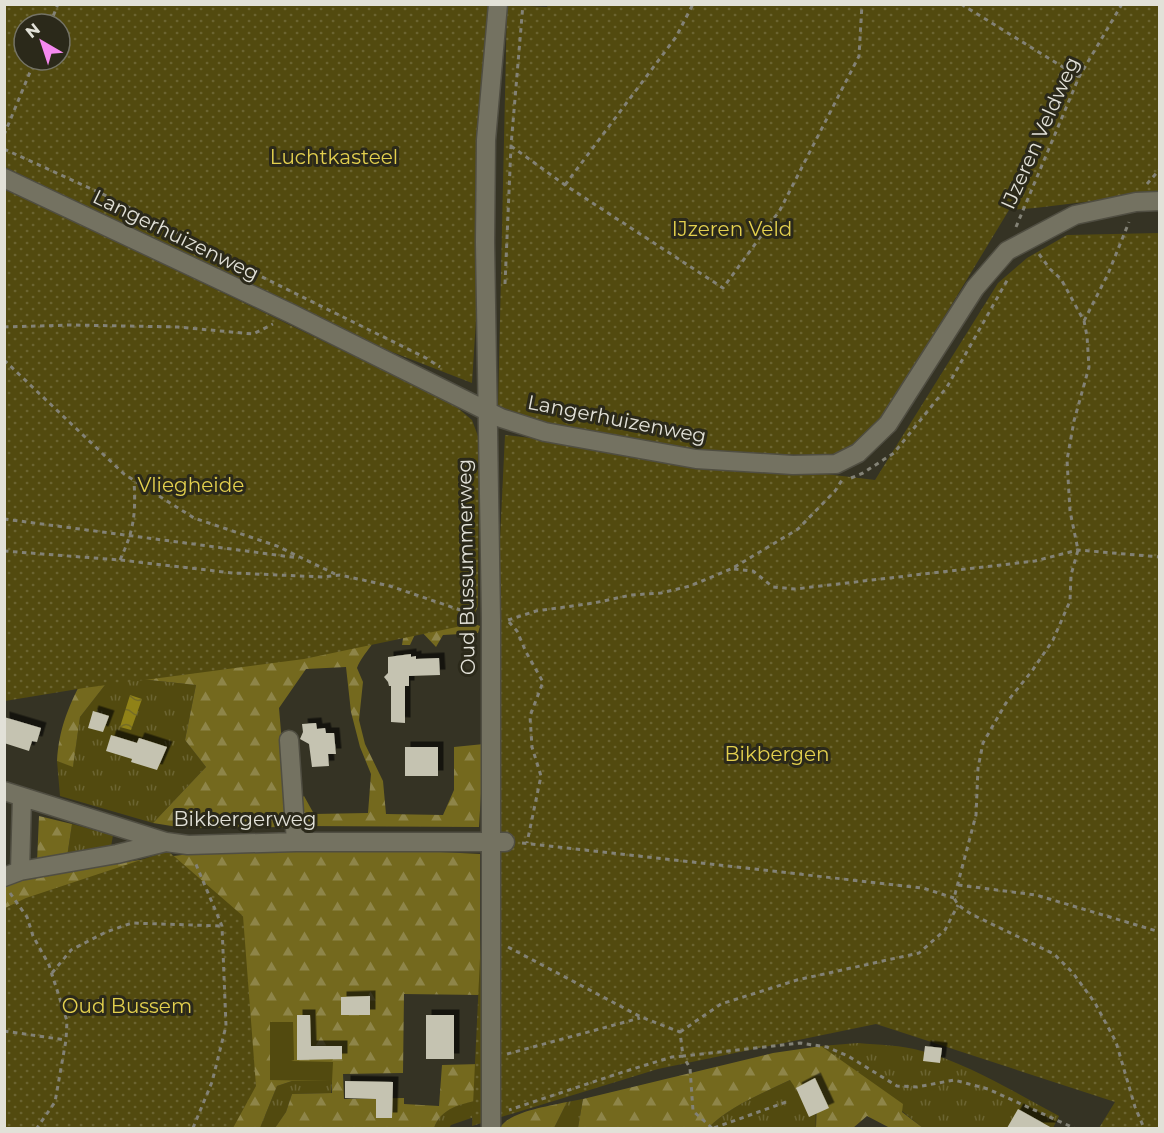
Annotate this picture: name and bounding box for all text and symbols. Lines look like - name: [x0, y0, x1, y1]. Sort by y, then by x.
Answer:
- north arrow: [12, 12, 72, 72]
- text: N: [22, 19, 44, 42]
- street label: IJzeren Veldweg: [996, 53, 1084, 213]
- park label: Luchtkasteel: [270, 145, 398, 169]
- street label: Langerhuizenweg: [89, 184, 263, 286]
- park label: IJzeren Veld: [672, 217, 792, 241]
- street label: Langerhuizenweg: [526, 390, 708, 448]
- street label: Oud Bussummerweg: [452, 459, 480, 675]
- park label: Vliegheide: [138, 473, 244, 497]
- park label: Bikbergen: [724, 742, 830, 766]
- street label: Bikbergerweg: [174, 807, 317, 831]
- park label: Oud Bussem: [62, 994, 192, 1018]

